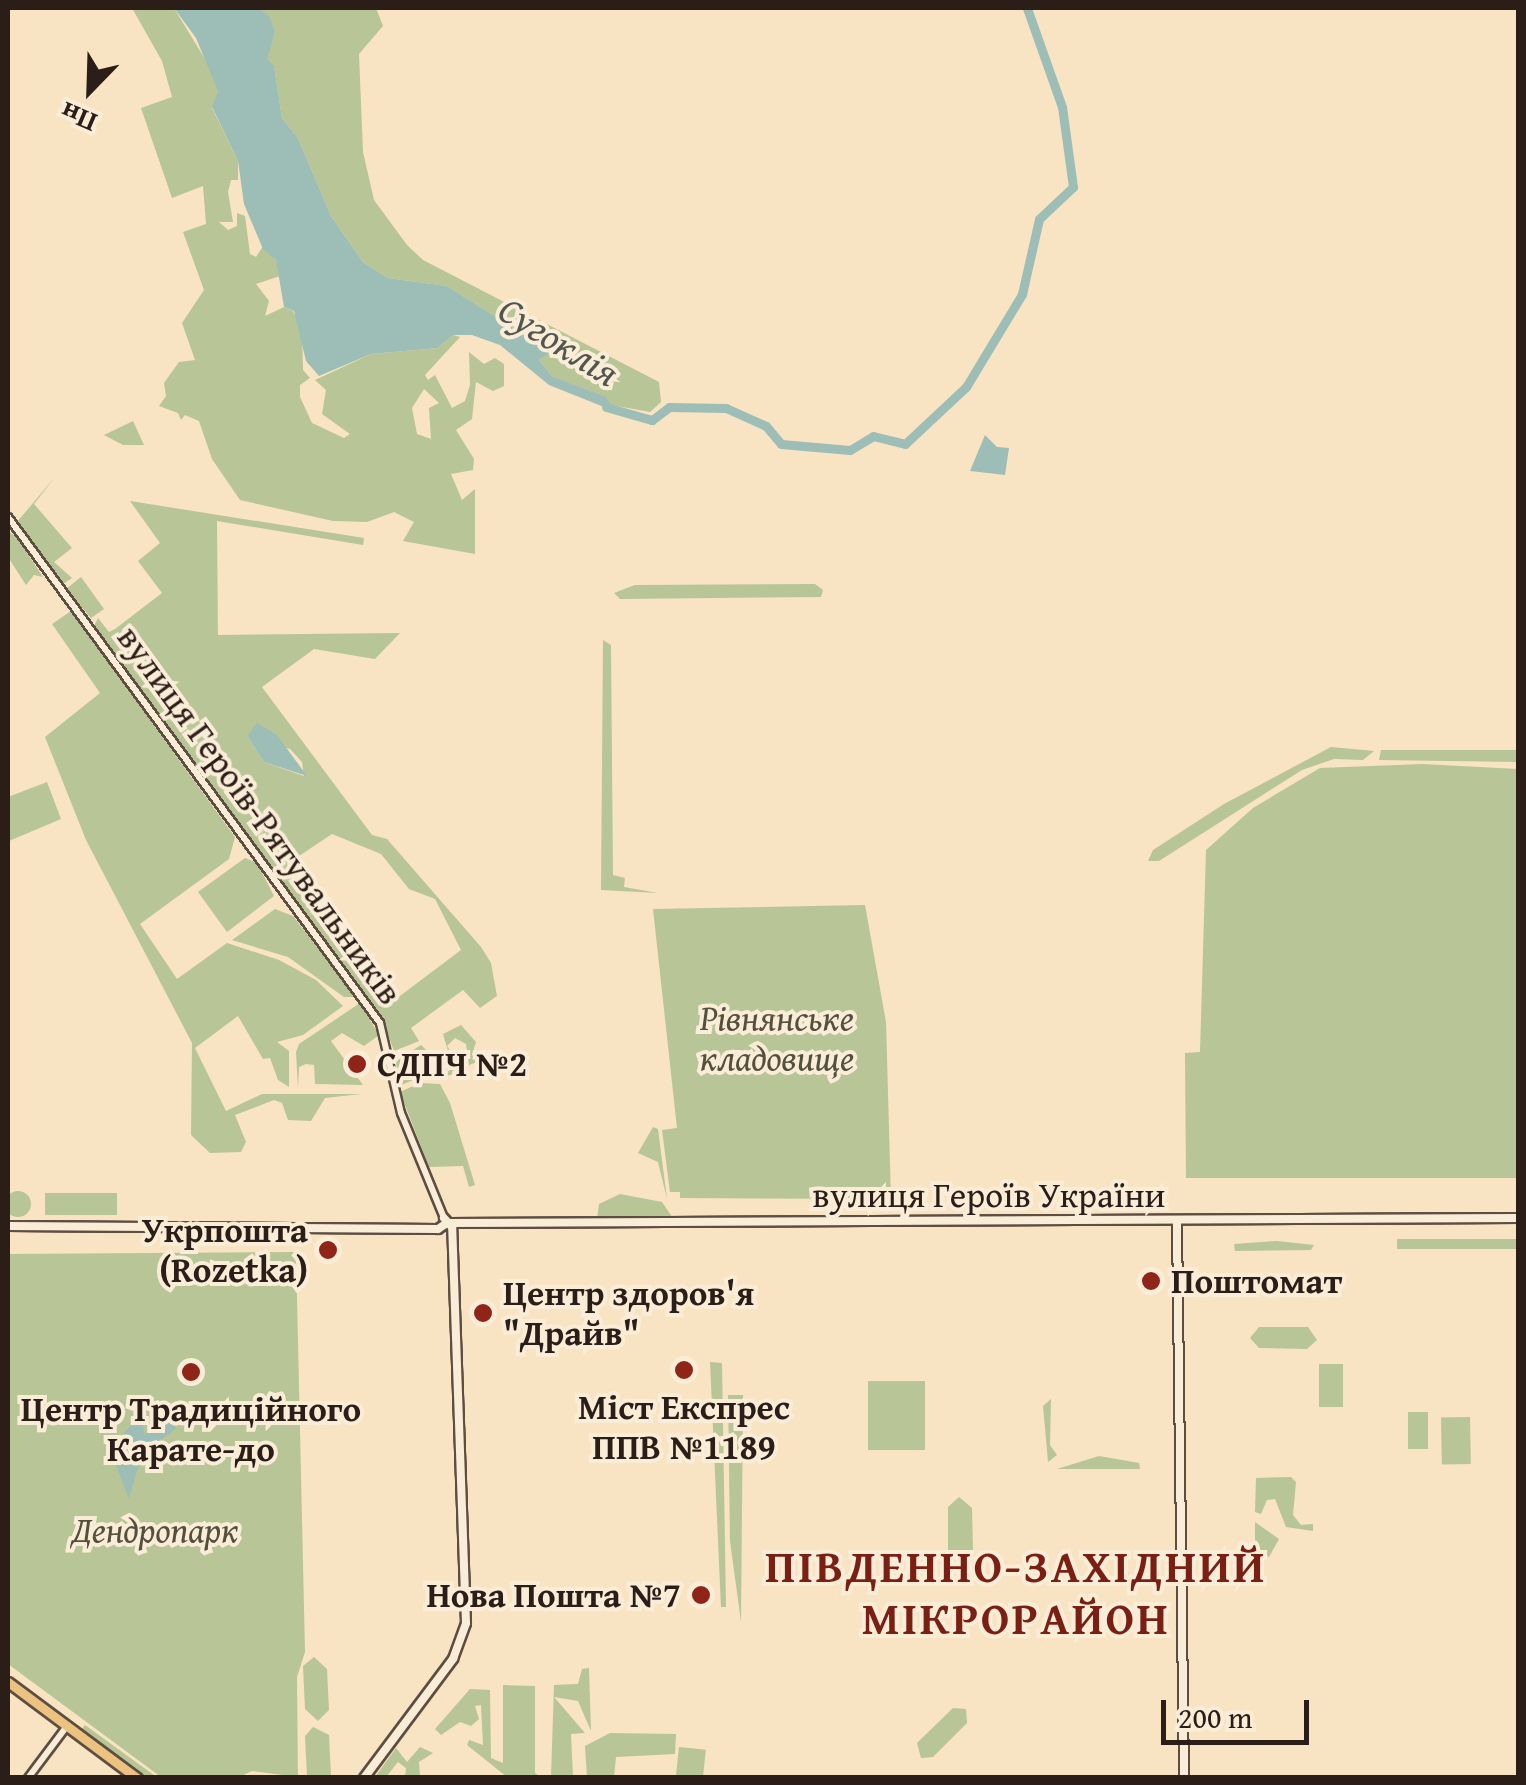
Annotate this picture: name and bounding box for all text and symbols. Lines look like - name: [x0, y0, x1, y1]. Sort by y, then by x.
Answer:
- north arrow: [40, 40, 140, 140]
- text: Пн: [54, 92, 103, 144]
- water label: Сугоклія: [490, 286, 628, 396]
- street label: вулиця Героїв-Рятувальників: [109, 618, 411, 1012]
- park label: Рівнянське кладовище: [700, 997, 854, 1079]
- place label: СДПЧ №2: [377, 1043, 527, 1085]
- marker: СДПЧ №2: [346, 1053, 368, 1075]
- street label: вулиця Героїв України: [813, 1174, 1165, 1216]
- place label: Укрпошта (Rozetka): [142, 1209, 308, 1291]
- marker: Укрпошта (Rozetka): [317, 1239, 339, 1261]
- place label: Поштомат: [1171, 1260, 1342, 1302]
- marker: Поштомат: [1140, 1270, 1162, 1292]
- place label: Центр здоров'я "Драйв": [503, 1272, 754, 1354]
- marker: Центр здоров'я "Драйв": [472, 1302, 494, 1324]
- marker: Міст Експрес ППВ №1189: [673, 1359, 695, 1381]
- marker: Центр Традиційного Карате-до: [180, 1361, 202, 1383]
- place label: Міст Експрес ППВ №1189: [578, 1386, 790, 1468]
- place label: Центр Традиційного Карате-до: [21, 1388, 361, 1470]
- park label: Дендропарк: [71, 1509, 239, 1551]
- district label: ПІВДЕННО-ЗАХІДНИЙ МІКРОРАЙОН: [765, 1539, 1267, 1645]
- place label: Нова Пошта №7: [427, 1574, 681, 1616]
- marker: Нова Пошта №7: [690, 1584, 712, 1606]
- scale bar: [1166, 1680, 1314, 1742]
- text: 200 m: [1178, 1695, 1252, 1739]

